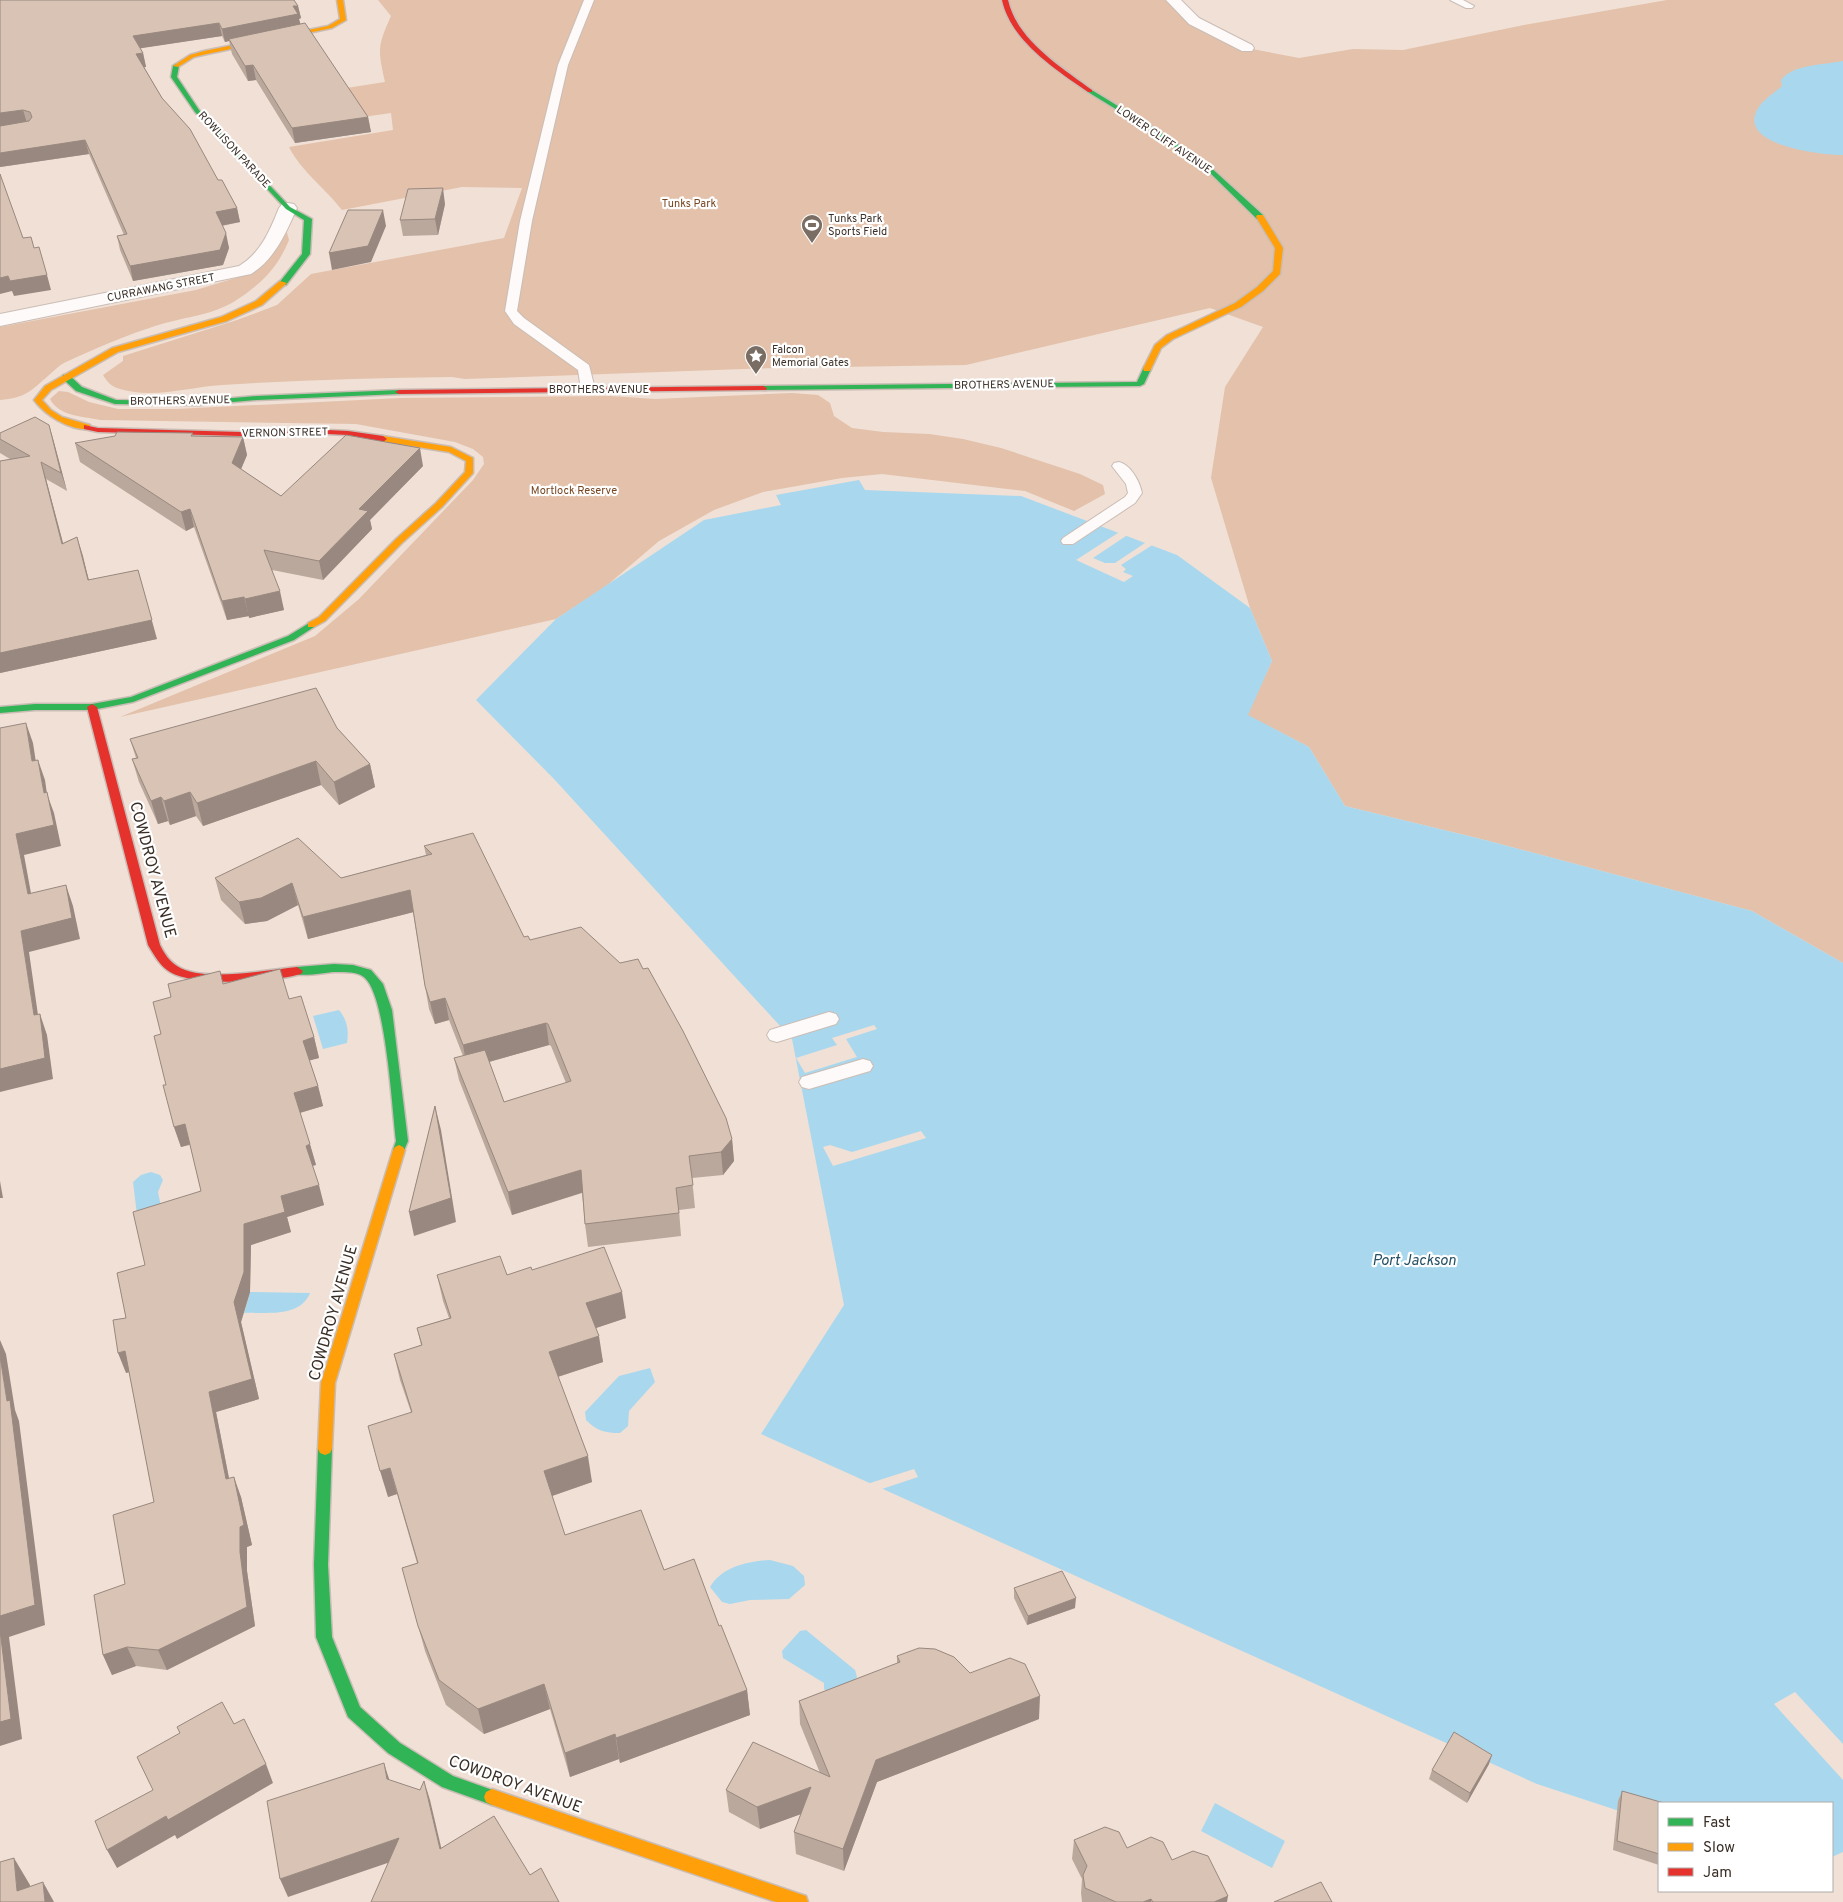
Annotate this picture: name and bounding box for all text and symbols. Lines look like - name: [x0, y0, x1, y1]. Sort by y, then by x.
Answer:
- street label: LOWER CLIFF AVENUE: [1114, 103, 1214, 177]
- street label: ROWLISON PARADE: [195, 109, 273, 191]
- park label: Tunks Park: [662, 197, 716, 211]
- place label: Tunks Park Sports Field: [828, 212, 887, 239]
- sports icon: Tunks Park Sports Field: [800, 213, 824, 244]
- street label: CURRAWANG STREET: [106, 271, 216, 305]
- place label: Falcon Memorial Gates: [772, 343, 849, 370]
- place icon: Falcon Memorial Gates: [744, 344, 768, 375]
- street label: BROTHERS AVENUE: [954, 377, 1054, 393]
- street label: BROTHERS AVENUE: [549, 383, 649, 397]
- street label: BROTHERS AVENUE: [130, 393, 230, 409]
- street label: VERNON STREET: [242, 425, 328, 441]
- park label: Mortlock Reserve: [531, 484, 617, 498]
- street label: COWDROY AVENUE: [124, 800, 180, 940]
- street label: COWDROY AVENUE: [305, 1243, 363, 1383]
- water label: Port Jackson: [1372, 1252, 1456, 1271]
- street label: COWDROY AVENUE: [446, 1752, 584, 1818]
- legend: [1658, 1802, 1833, 1892]
- text: Fast: [1703, 1814, 1731, 1833]
- text: Slow: [1703, 1839, 1735, 1858]
- text: Jam: [1703, 1864, 1732, 1883]

